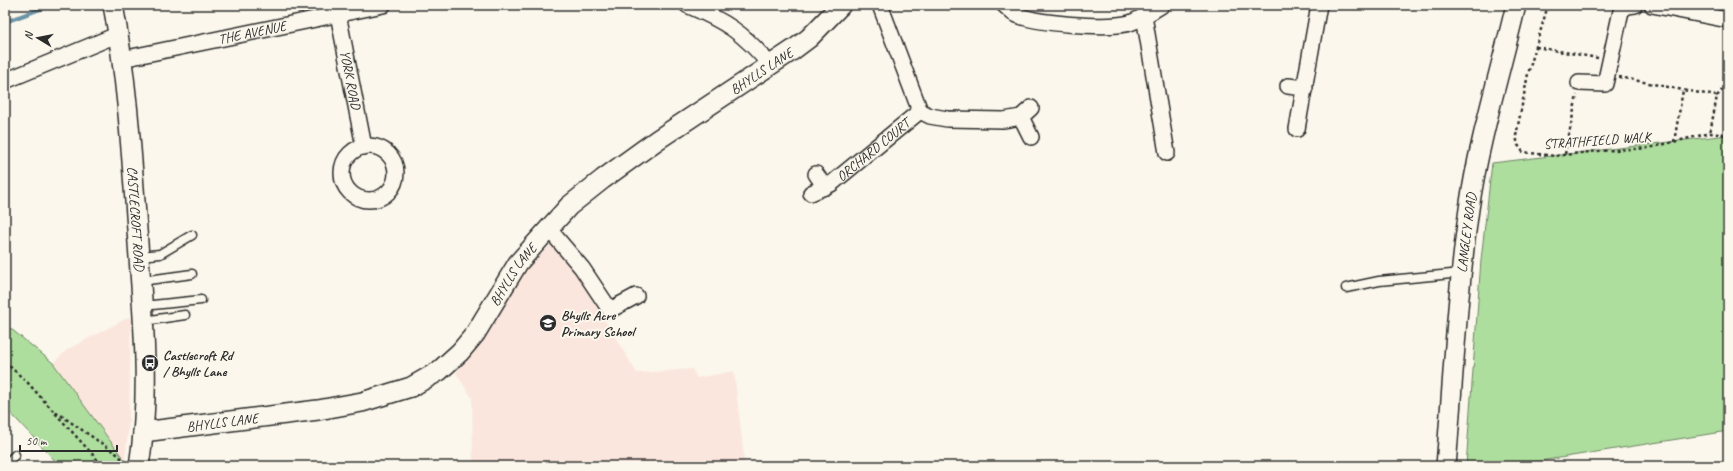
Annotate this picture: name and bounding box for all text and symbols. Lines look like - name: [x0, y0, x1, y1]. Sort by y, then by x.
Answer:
- street label: THE AVENUE: [217, 17, 290, 48]
- north arrow: [18, 18, 58, 58]
- text: N: [21, 30, 36, 41]
- street label: BHYLLS LANE: [727, 43, 798, 98]
- street label: YORK ROAD: [336, 49, 365, 112]
- street label: ORCHARD COURT: [833, 113, 916, 185]
- street label: STRATHFIELD WALK: [1543, 128, 1654, 153]
- street label: CASTLECROFT ROAD: [123, 166, 148, 273]
- street label: LANGLEY ROAD: [1453, 190, 1481, 274]
- street label: BHYLLS LANE: [486, 238, 542, 309]
- place label: Bhylls Acre Primary School: [561, 307, 638, 340]
- school or university icon: Bhylls Acre Primary School: [538, 313, 558, 333]
- place label: Castlecroft Rd / Bhylls Lane: [163, 347, 235, 380]
- bus stop icon: Castlecroft Rd / Bhylls Lane: [140, 353, 160, 373]
- street label: BHYLLS LANE: [186, 409, 261, 435]
- scale bar: [20, 427, 117, 453]
- text: 50 m: [26, 433, 48, 449]

